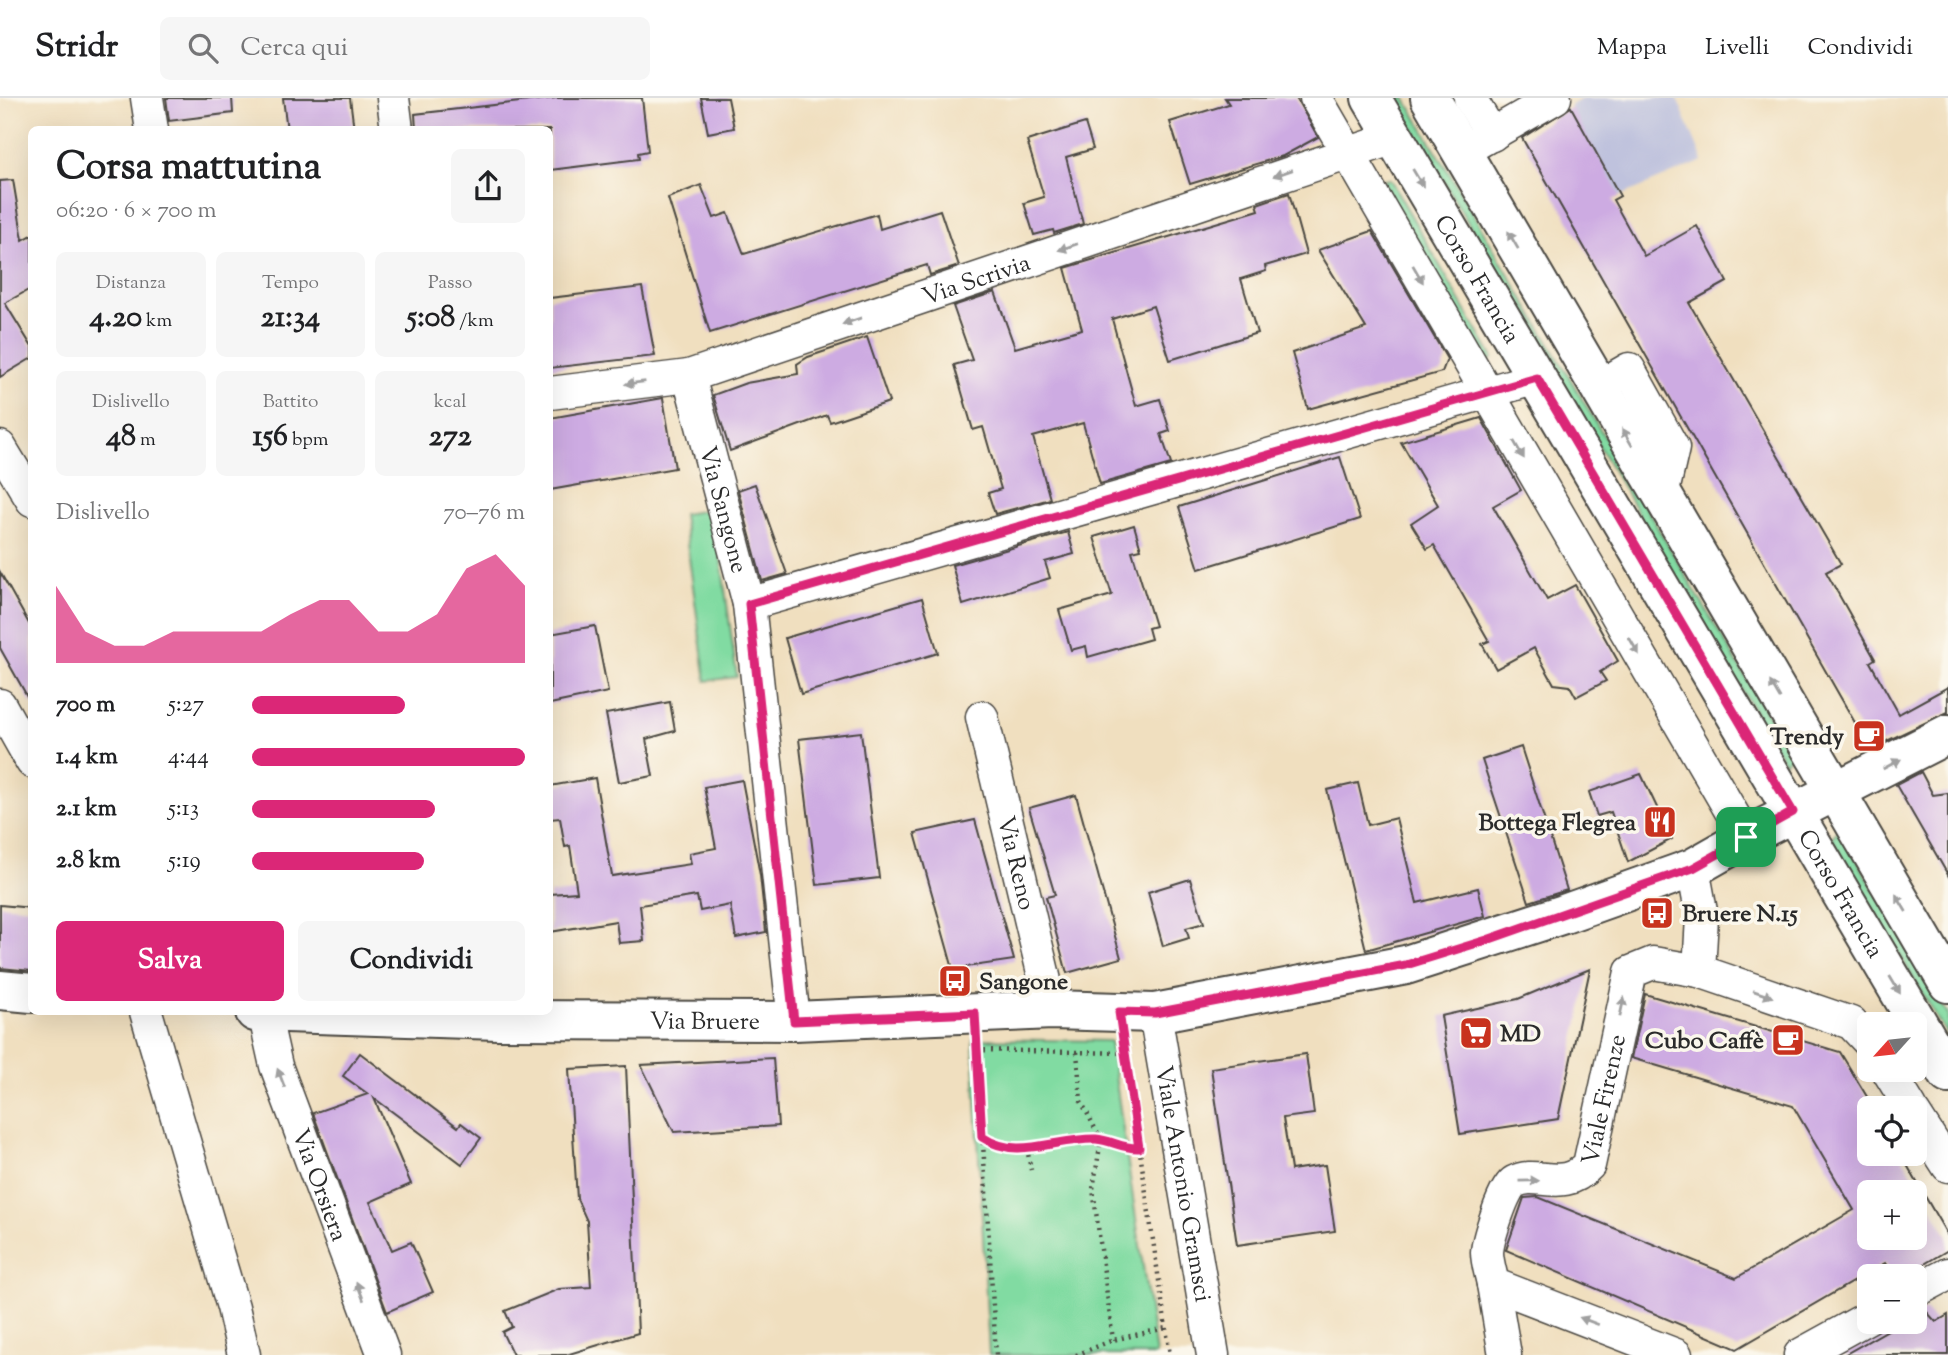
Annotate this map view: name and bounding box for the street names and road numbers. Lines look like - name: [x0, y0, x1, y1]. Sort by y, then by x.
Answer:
- street label: Corso Francia: [1425, 209, 1527, 351]
- street label: Via Scrivia: [918, 247, 1035, 315]
- street label: Via Sangone: [689, 443, 755, 577]
- street label: Via Reno: [987, 813, 1043, 914]
- street label: Corso Francia: [1788, 824, 1891, 965]
- street label: Via Bruere: [650, 1006, 760, 1040]
- street label: Viale Firenze: [1574, 1031, 1636, 1168]
- street label: Viale Antonio Gramsci: [1145, 1063, 1219, 1305]
- street label: Via Orsiera: [282, 1124, 355, 1247]

